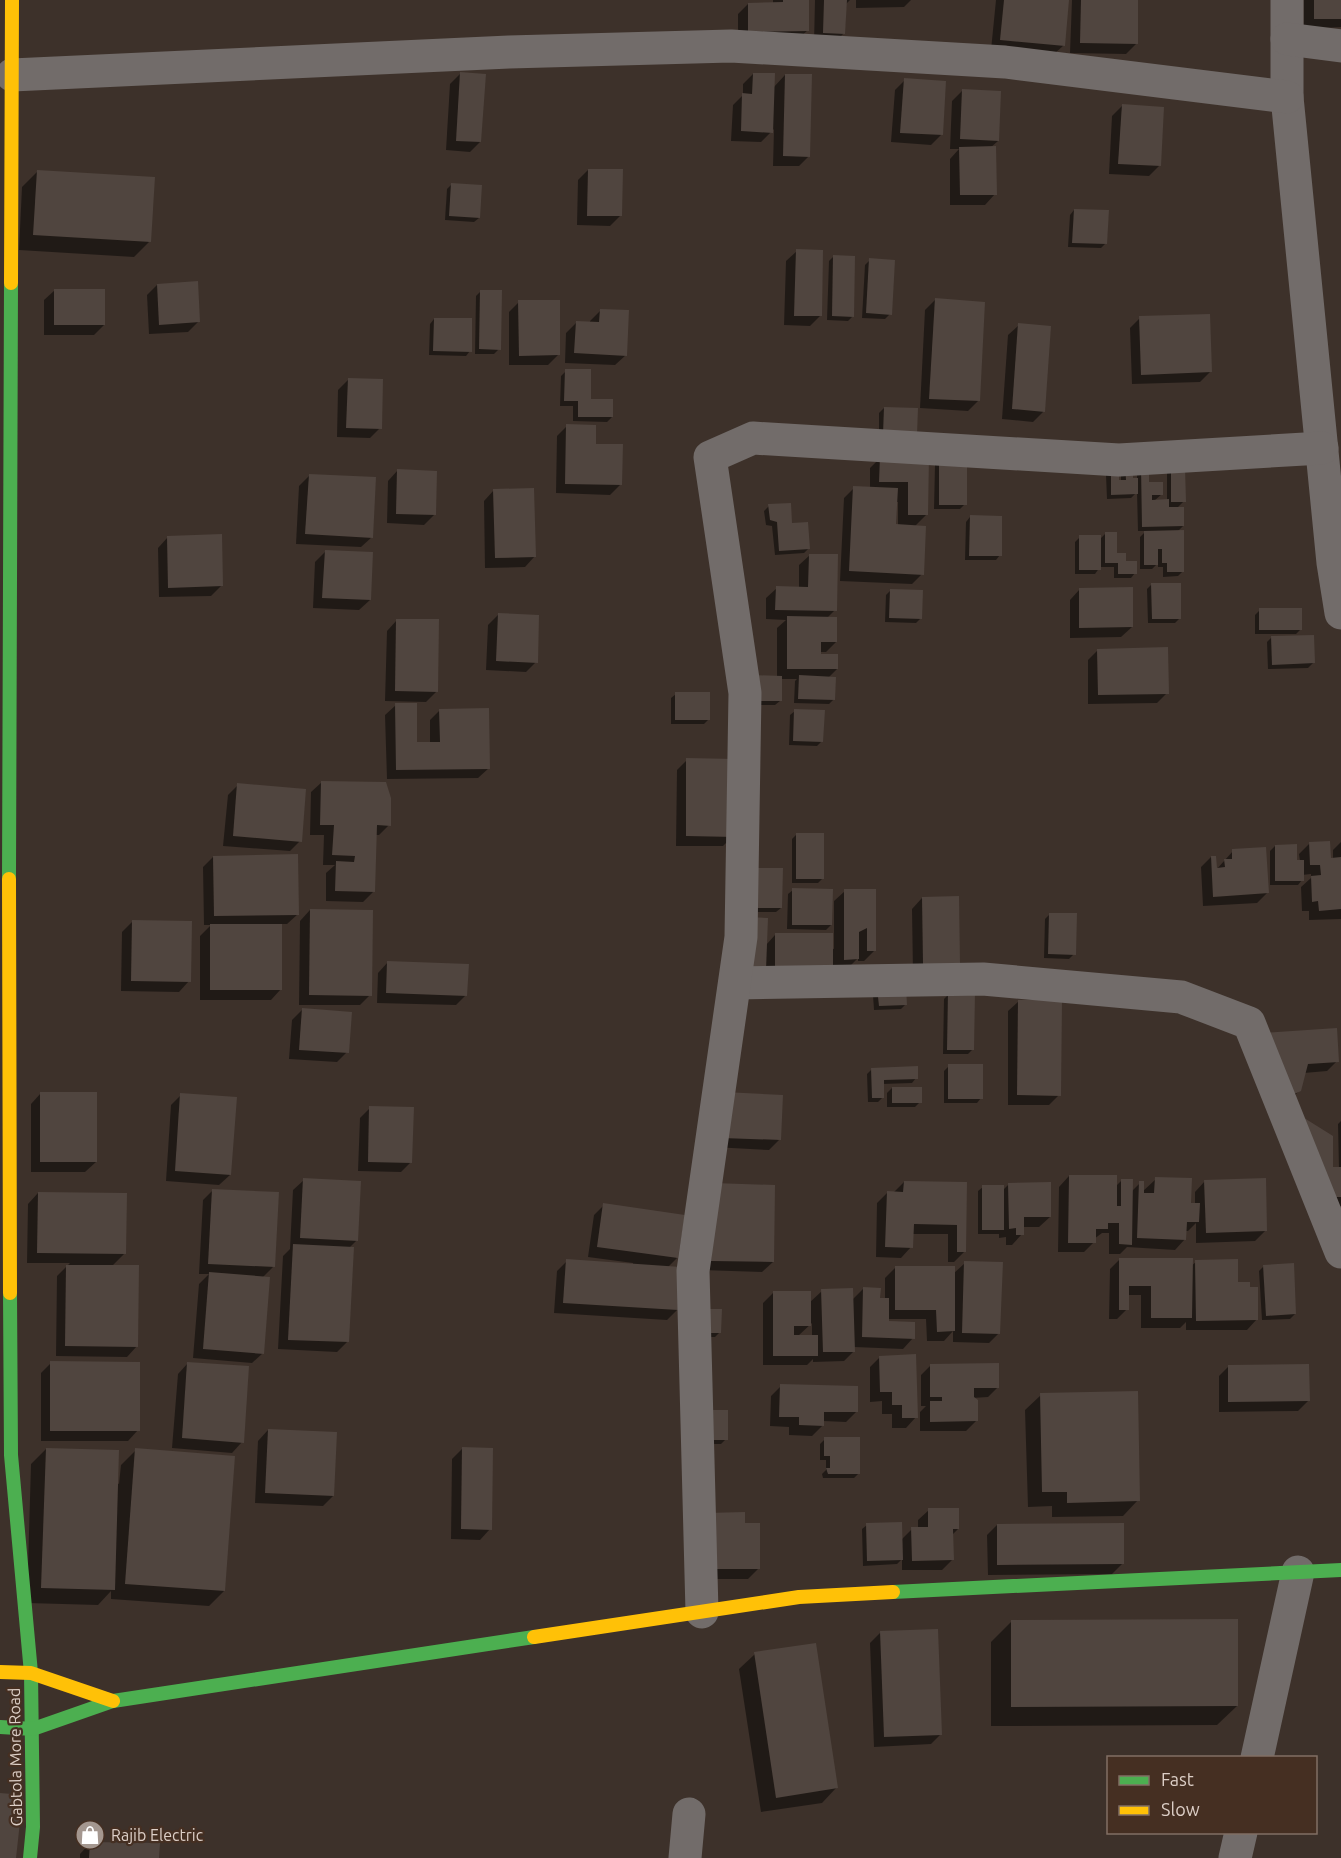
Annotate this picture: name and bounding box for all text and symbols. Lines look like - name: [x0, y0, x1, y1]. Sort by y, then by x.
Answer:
- street label: Gabtola More Road: [5, 1688, 25, 1826]
- legend: [1107, 1756, 1317, 1834]
- text: Fast: [1161, 1769, 1194, 1789]
- text: Slow: [1161, 1799, 1200, 1819]
- shop icon: Rajib Electric: [74, 1819, 106, 1851]
- place label: Rajib Electric: [111, 1826, 204, 1844]

